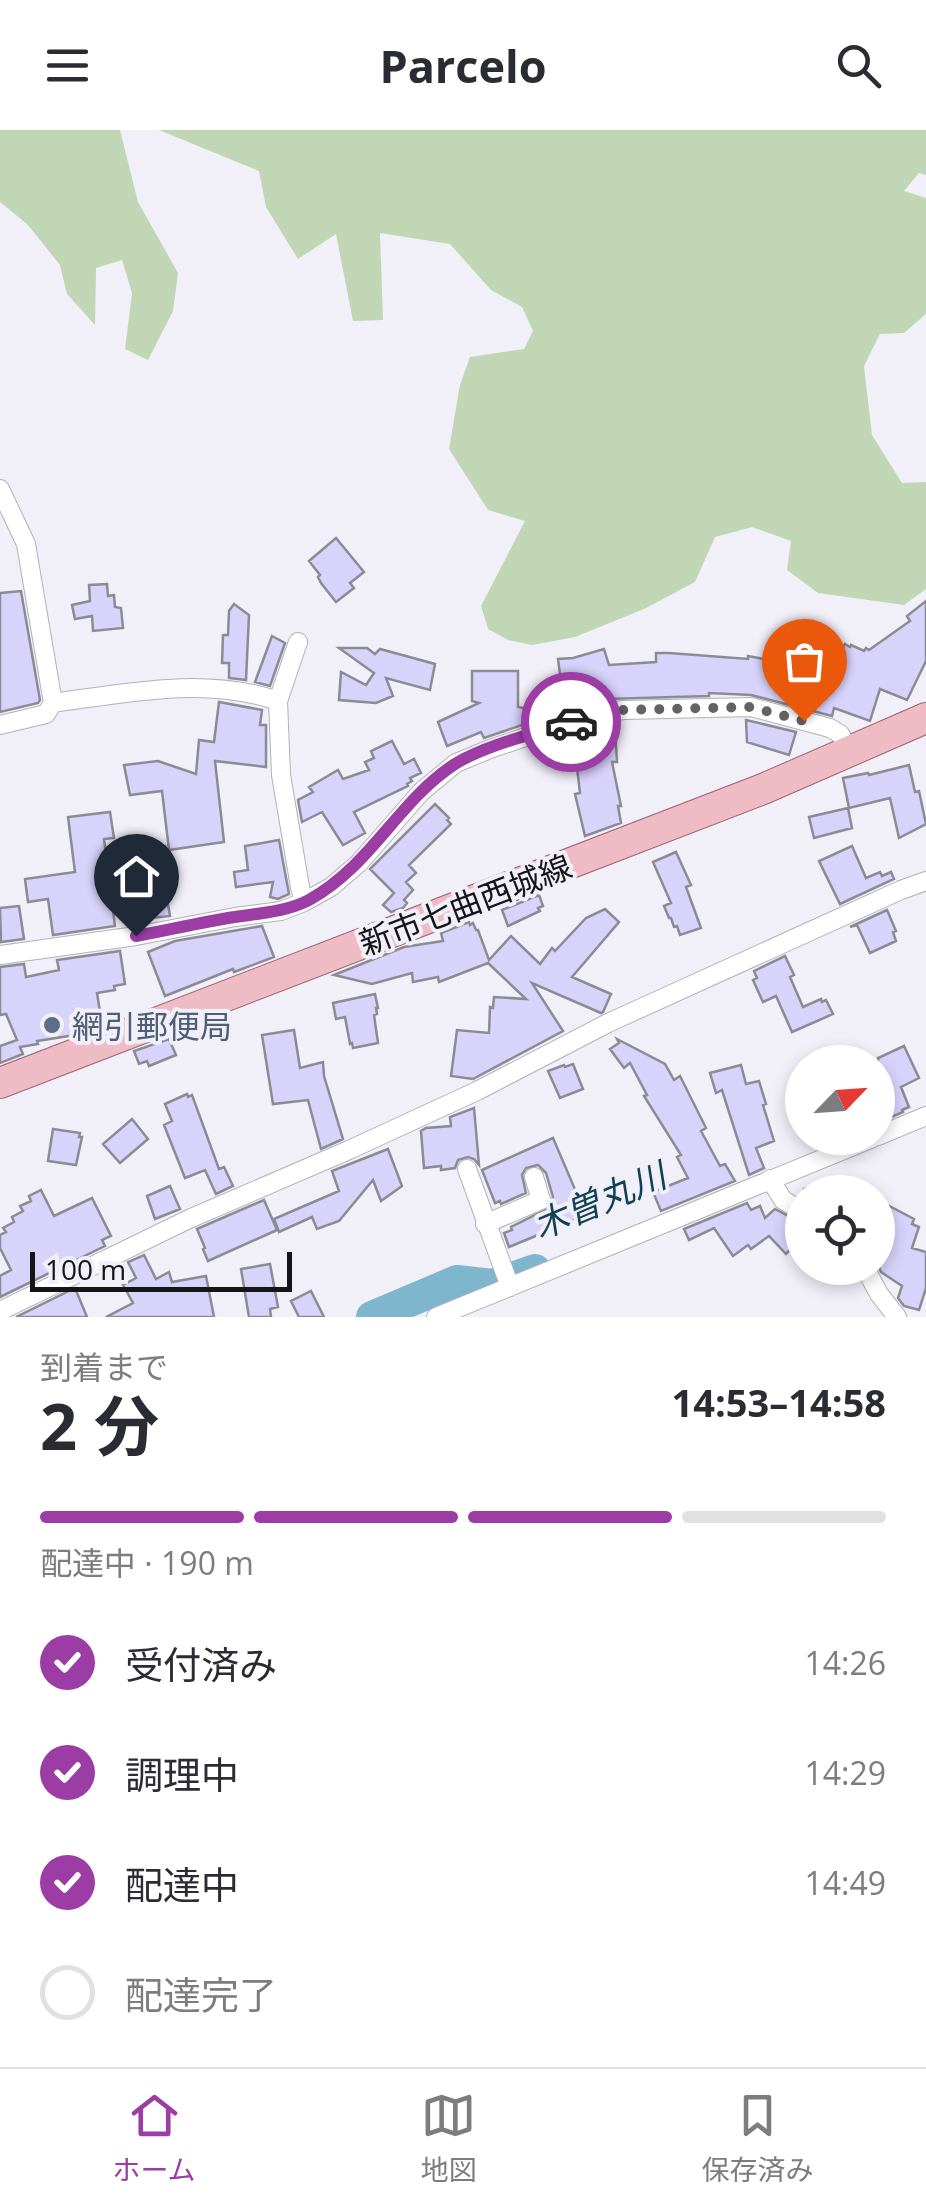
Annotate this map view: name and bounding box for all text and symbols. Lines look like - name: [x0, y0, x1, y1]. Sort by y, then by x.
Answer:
- text: Parcelo: [379, 35, 547, 96]
- icon: menu: [40, 38, 95, 93]
- icon: search: [831, 38, 886, 93]
- pin: [762, 619, 847, 722]
- icon: bag: [777, 634, 832, 689]
- courier: [521, 672, 621, 772]
- icon: car: [544, 695, 599, 750]
- pin: [94, 834, 179, 937]
- street label: 新市七曲西城線: [353, 844, 577, 964]
- icon: home: [109, 849, 164, 904]
- place label: 網引郵便局: [72, 1004, 232, 1047]
- marker: 網引郵便局: [41, 1014, 63, 1036]
- north arrow: [785, 1045, 895, 1155]
- map controls: [785, 1045, 895, 1285]
- water label: 木曽丸川: [525, 1149, 676, 1249]
- button: locate: [785, 1175, 895, 1285]
- scale bar: [30, 1247, 292, 1292]
- text: 100 m: [45, 1250, 126, 1288]
- text: 到着まで: [40, 1345, 168, 1388]
- text: 14:53–14:58: [672, 1376, 886, 1428]
- text: 2 分: [40, 1381, 159, 1469]
- text: 配達中 · 190 m: [40, 1541, 254, 1584]
- icon: check: [40, 1635, 95, 1690]
- text: 受付済み: [125, 1638, 277, 1690]
- text: 14:26: [804, 1641, 886, 1684]
- icon: check: [40, 1745, 95, 1800]
- text: 調理中: [125, 1748, 239, 1800]
- text: 14:29: [804, 1751, 886, 1794]
- icon: check: [40, 1855, 95, 1910]
- text: 配達中: [125, 1858, 239, 1910]
- text: 14:49: [804, 1861, 886, 1904]
- text: 配達完了: [125, 1968, 277, 2020]
- tab: ホーム: [112, 2088, 196, 2188]
- tab: 地図: [421, 2088, 477, 2188]
- tab: 保存済み: [701, 2088, 814, 2188]

